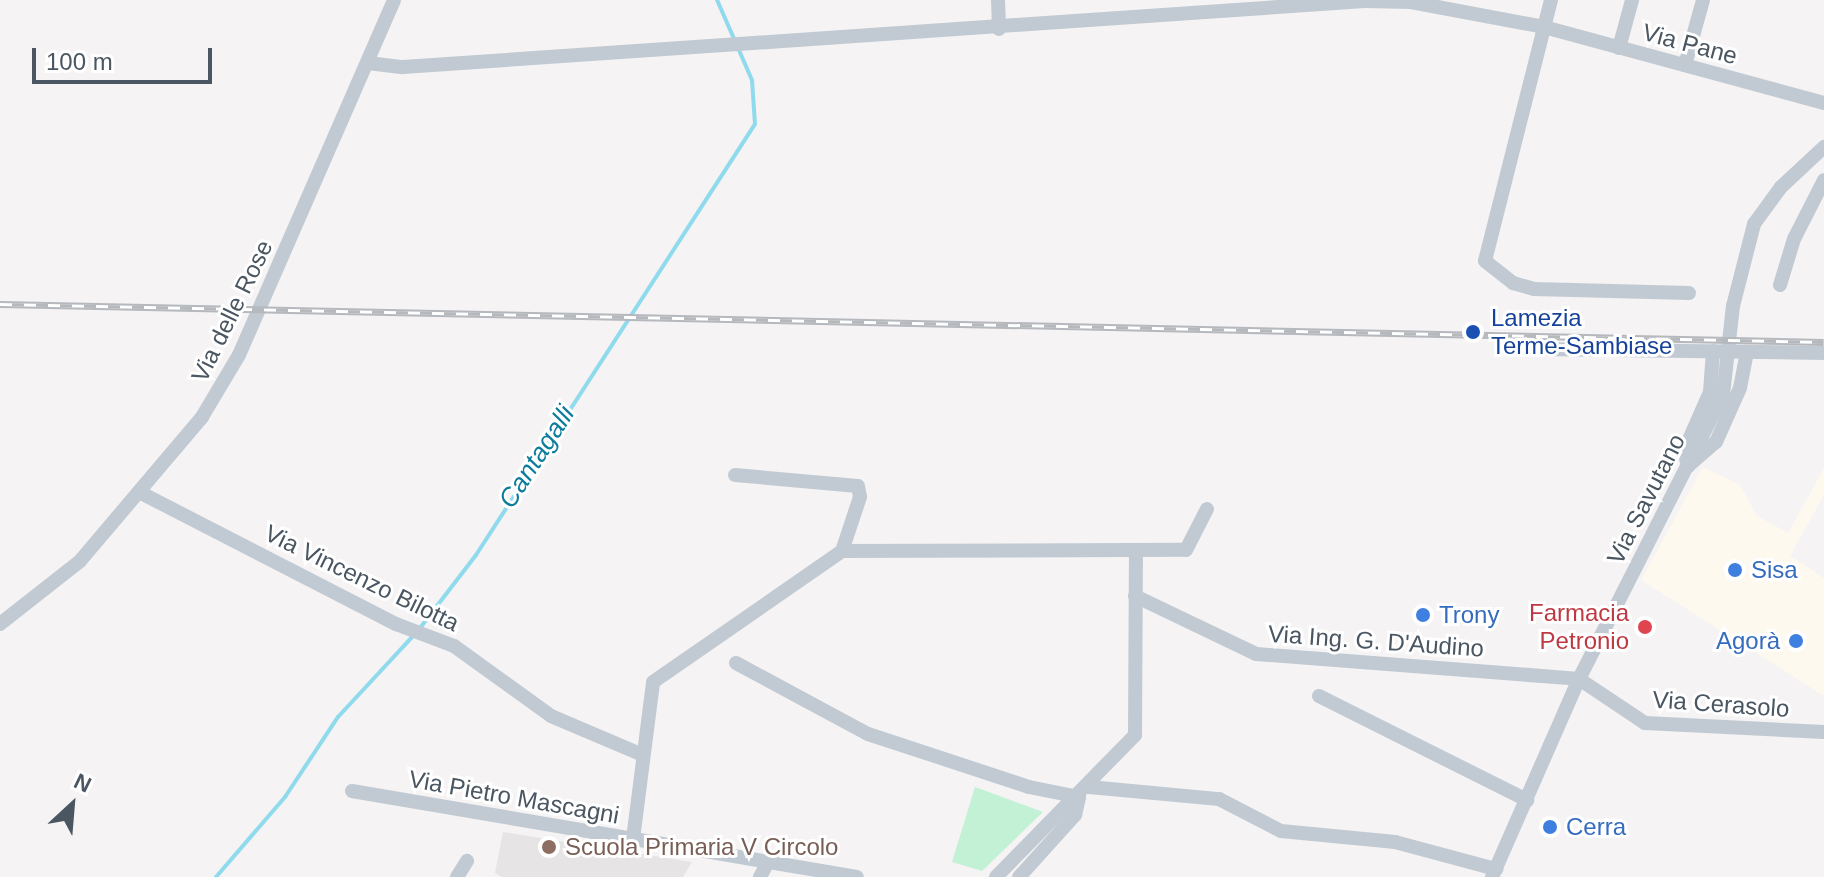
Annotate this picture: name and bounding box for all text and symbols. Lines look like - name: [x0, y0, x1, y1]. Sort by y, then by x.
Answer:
- street label: Via Pane: [1639, 18, 1741, 70]
- scale bar: [36, 32, 216, 82]
- text: 100 m: [46, 48, 113, 75]
- street label: Via delle Rose: [185, 235, 279, 387]
- place label: Lamezia Terme-Sambiase: [1491, 304, 1672, 360]
- marker: Lamezia Terme-Sambiase: [1462, 321, 1484, 343]
- water label: Cantagalli: [492, 400, 582, 514]
- street label: Via Savutano: [1601, 429, 1691, 569]
- street label: Via Vincenzo Bilotta: [260, 518, 464, 638]
- place label: Sisa: [1751, 556, 1798, 584]
- marker: Sisa: [1726, 561, 1744, 579]
- place label: Farmacia Petronio: [1529, 599, 1629, 655]
- place label: Trony: [1439, 601, 1499, 629]
- marker: Trony: [1414, 606, 1432, 624]
- marker: Farmacia Petronio: [1636, 618, 1654, 636]
- street label: Via Ing. G. D'Audino: [1267, 619, 1485, 663]
- place label: Agorà: [1716, 627, 1780, 655]
- marker: Agorà: [1787, 632, 1805, 650]
- street label: Via Cerasolo: [1652, 685, 1790, 723]
- street label: Via Pietro Mascagni: [407, 764, 621, 830]
- north arrow: [32, 765, 112, 845]
- text: N: [70, 768, 95, 798]
- place label: Cerra: [1566, 813, 1626, 841]
- marker: Cerra: [1541, 818, 1559, 836]
- place label: Scuola Primaria V Circolo: [565, 833, 838, 861]
- marker: Scuola Primaria V Circolo: [540, 838, 558, 856]

